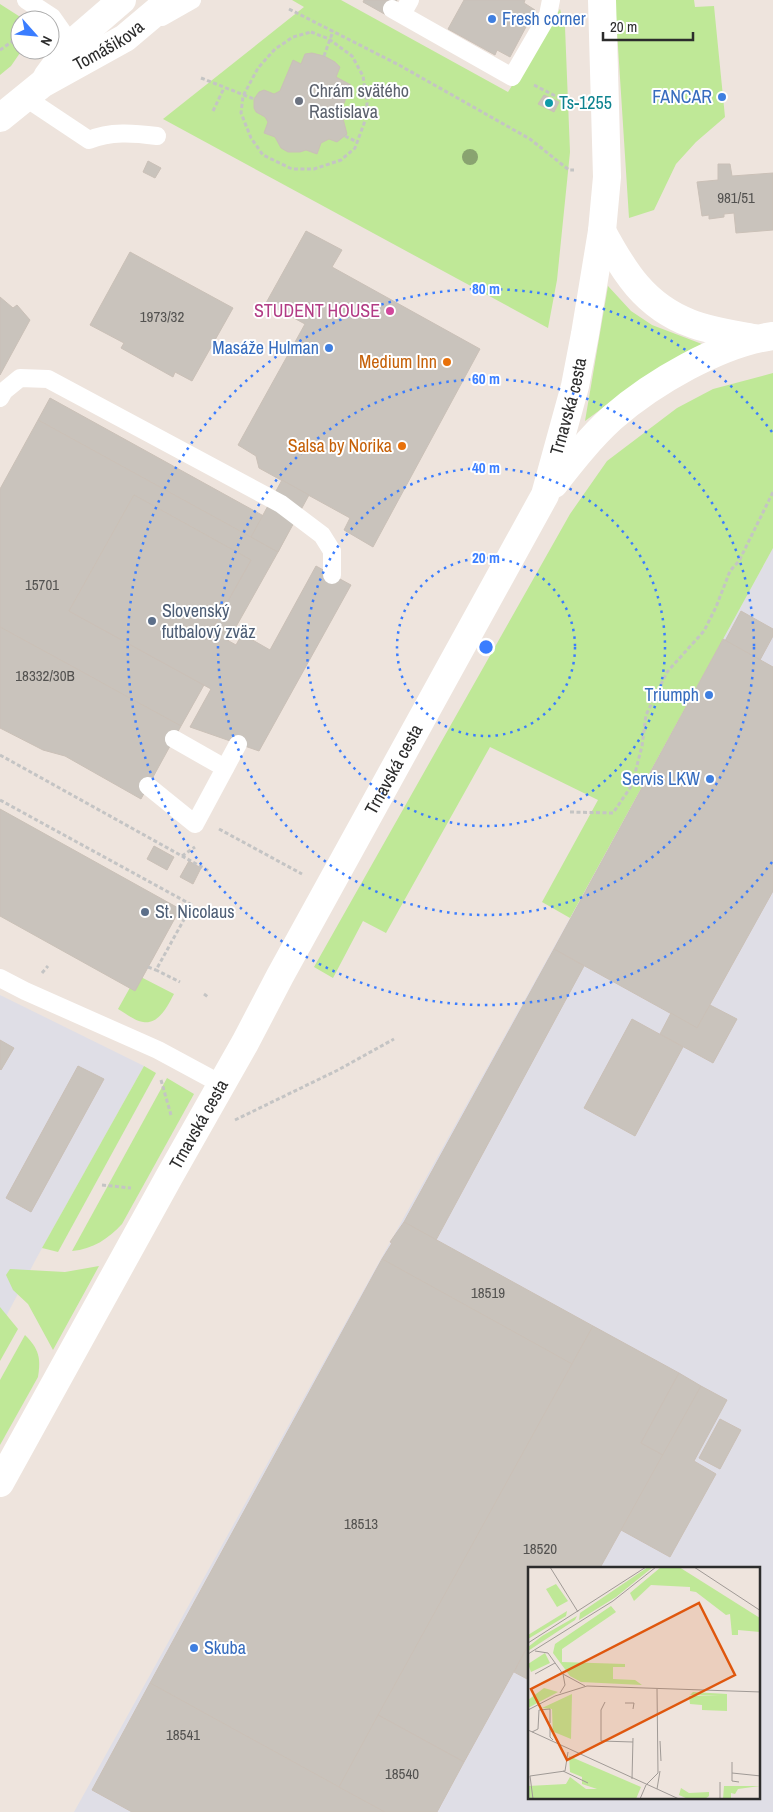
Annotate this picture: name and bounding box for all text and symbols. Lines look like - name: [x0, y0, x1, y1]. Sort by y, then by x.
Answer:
- place label: Fresh corner: [502, 6, 586, 31]
- north arrow: [10, 10, 60, 60]
- scale bar: [603, 10, 693, 42]
- marker: Fresh corner: [486, 13, 498, 25]
- street label: Tomášikova: [69, 14, 149, 76]
- text: 20 m: [610, 16, 637, 37]
- text: N: [37, 33, 56, 49]
- place label: Chrám svätého Rastislava: [309, 78, 409, 124]
- place label: FANCAR: [652, 84, 712, 109]
- place label: Ts-1255: [559, 90, 612, 115]
- marker: FANCAR: [716, 91, 728, 103]
- marker: Chrám svätého Rastislava: [293, 95, 305, 107]
- marker: Ts-1255: [543, 97, 555, 109]
- house number: 981/51: [717, 187, 755, 208]
- text: 80 m: [472, 278, 500, 299]
- place label: STUDENT HOUSE: [254, 298, 380, 323]
- marker: STUDENT HOUSE: [384, 305, 396, 317]
- house number: 1973/32: [140, 306, 184, 327]
- place label: Masáže Hulman: [212, 335, 319, 360]
- marker: Masáže Hulman: [323, 342, 335, 354]
- place label: Medium Inn: [359, 349, 437, 374]
- marker: Medium Inn: [441, 356, 453, 368]
- street label: Trnavská cesta: [544, 356, 592, 458]
- text: 60 m: [472, 368, 500, 389]
- place label: Salsa by Norika: [288, 433, 392, 458]
- marker: Salsa by Norika: [396, 440, 408, 452]
- text: 40 m: [472, 457, 500, 478]
- text: 20 m: [472, 547, 500, 568]
- house number: 15701: [25, 574, 59, 595]
- place label: Slovenský futbalový zväz: [162, 598, 256, 644]
- marker: Slovenský futbalový zväz: [146, 615, 158, 627]
- centre of rings: [477, 638, 495, 656]
- house number: 18332/30B: [15, 665, 75, 686]
- place label: Triumph: [645, 682, 699, 707]
- marker: Triumph: [703, 689, 715, 701]
- street label: Trnavská cesta: [358, 720, 428, 819]
- place label: Servis LKW: [622, 766, 700, 791]
- marker: Servis LKW: [704, 773, 716, 785]
- place label: St. Nicolaus: [155, 899, 235, 924]
- marker: St. Nicolaus: [139, 906, 151, 918]
- street label: Trnavská cesta: [163, 1075, 234, 1174]
- house number: 18519: [471, 1282, 505, 1303]
- house number: 18513: [344, 1513, 378, 1534]
- house number: 18520: [523, 1538, 557, 1559]
- inset map: [528, 1567, 760, 1800]
- place label: Skuba: [204, 1635, 246, 1660]
- marker: Skuba: [188, 1642, 200, 1654]
- house number: 18541: [166, 1724, 200, 1745]
- house number: 18540: [385, 1763, 419, 1784]

